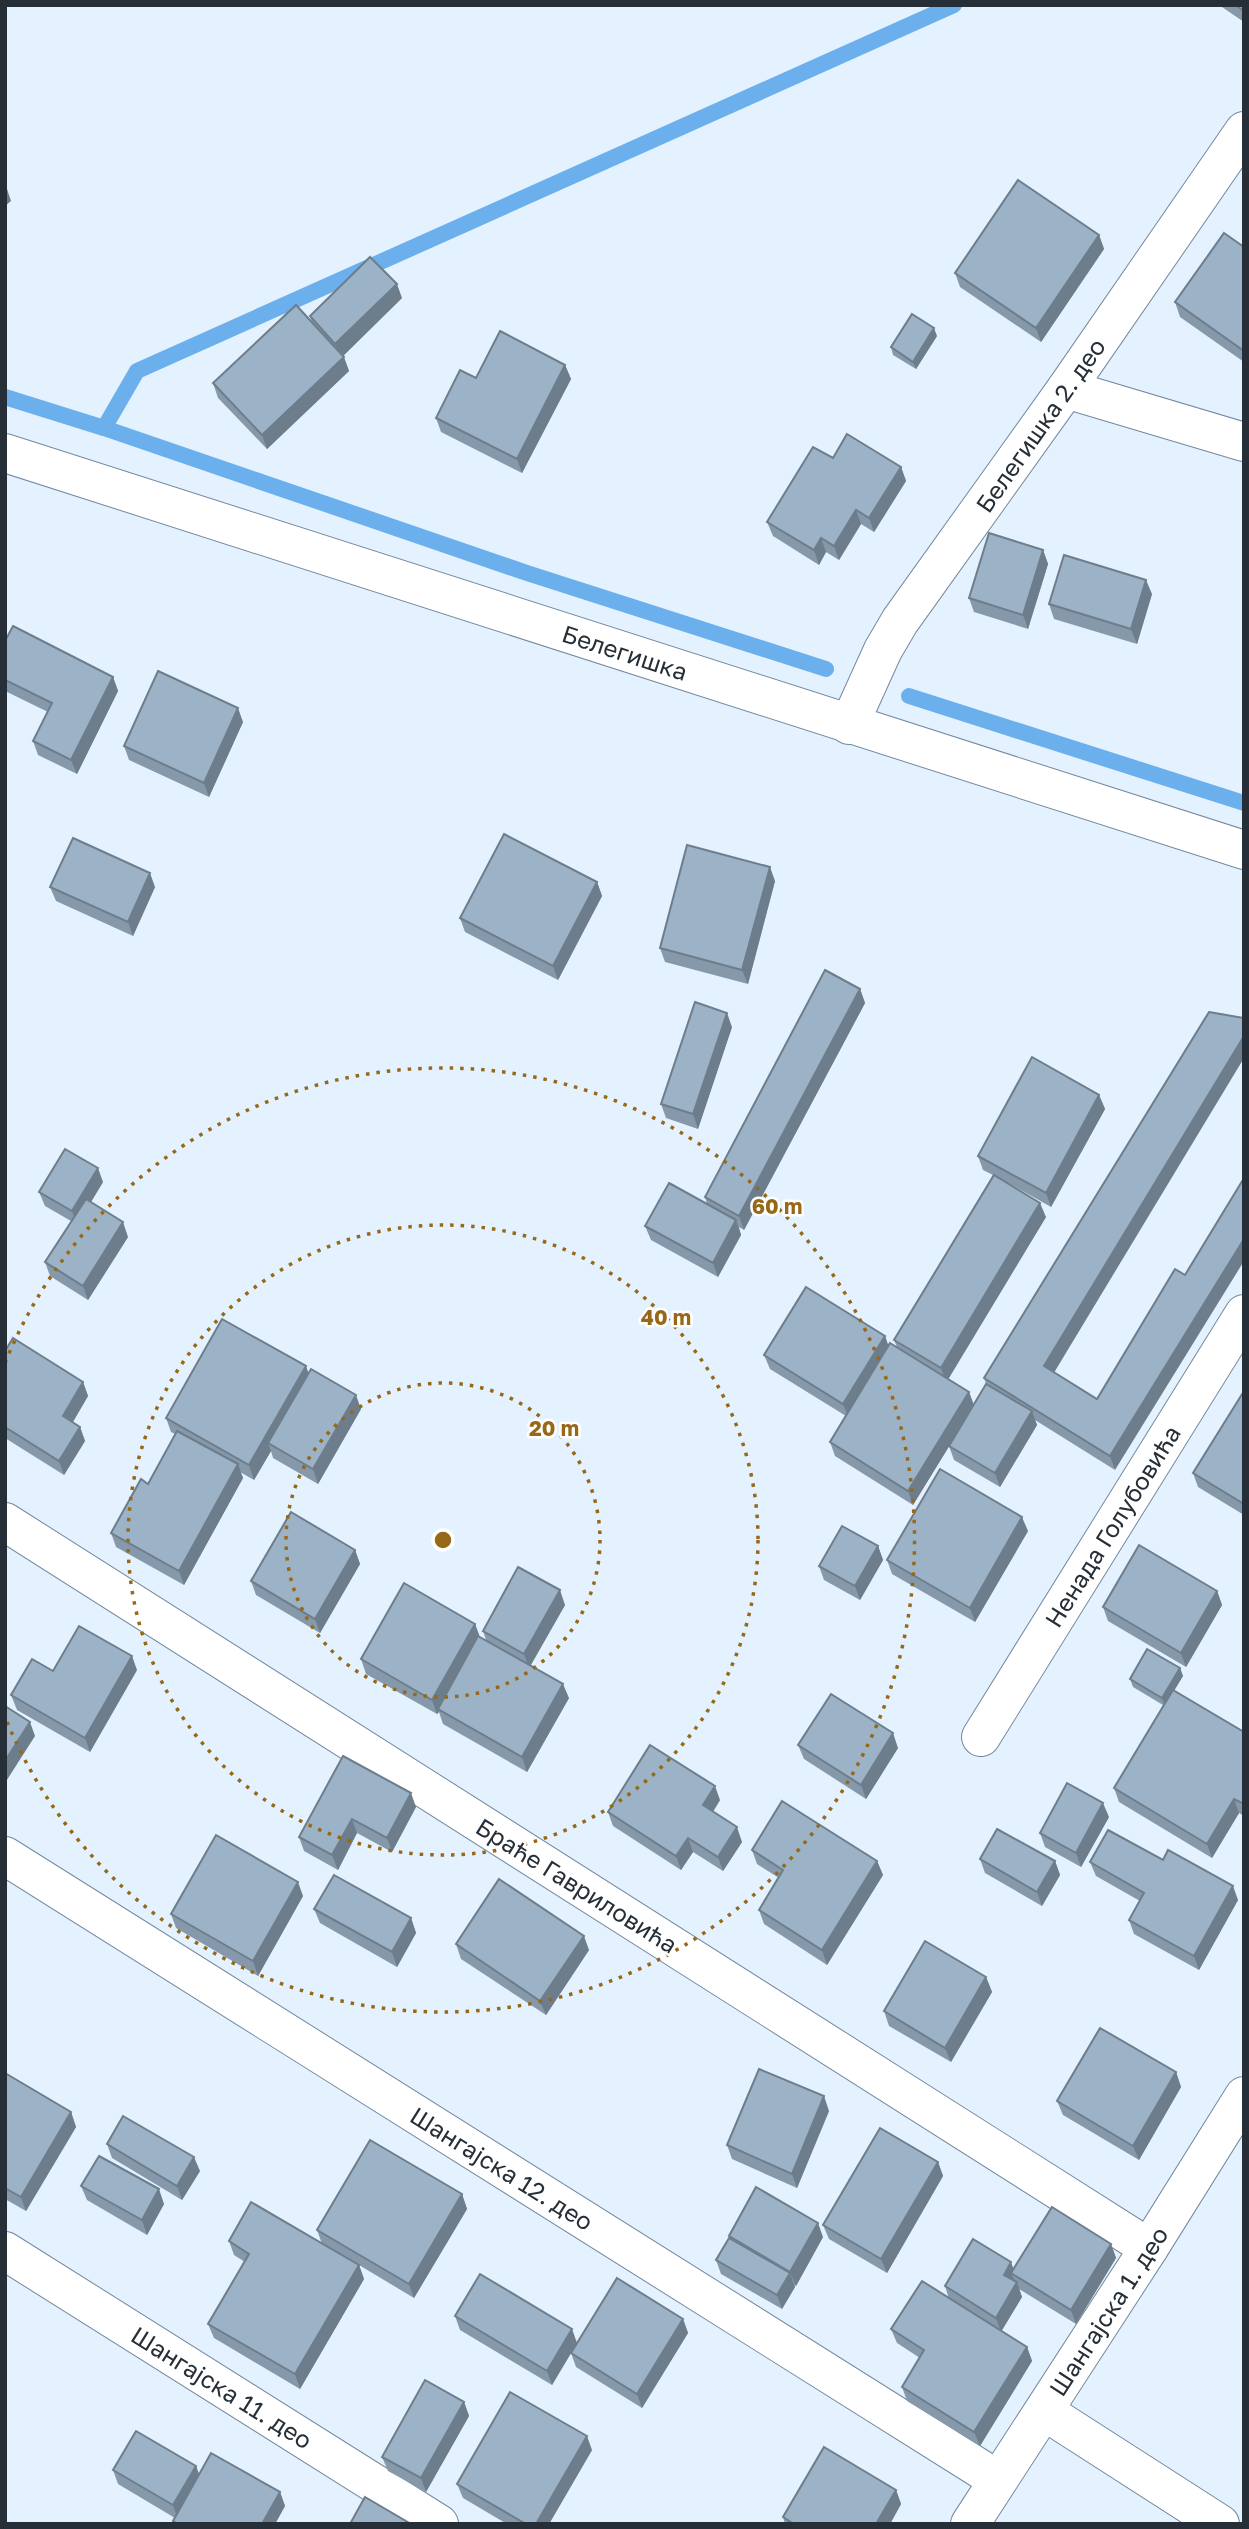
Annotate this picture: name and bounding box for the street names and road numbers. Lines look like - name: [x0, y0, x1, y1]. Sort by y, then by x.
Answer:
- street label: Белегишка 2. део: [969, 332, 1111, 518]
- street label: Белегишка: [559, 618, 691, 686]
- street label: Ненада Голубовића: [1038, 1420, 1186, 1632]
- street label: Браће Гавриловића: [471, 1811, 683, 1959]
- street label: Шангајска 12. део: [405, 2100, 599, 2236]
- street label: Шангајска 1. део: [1042, 2221, 1174, 2401]
- street label: Шангајска 11. део: [126, 2320, 318, 2454]

